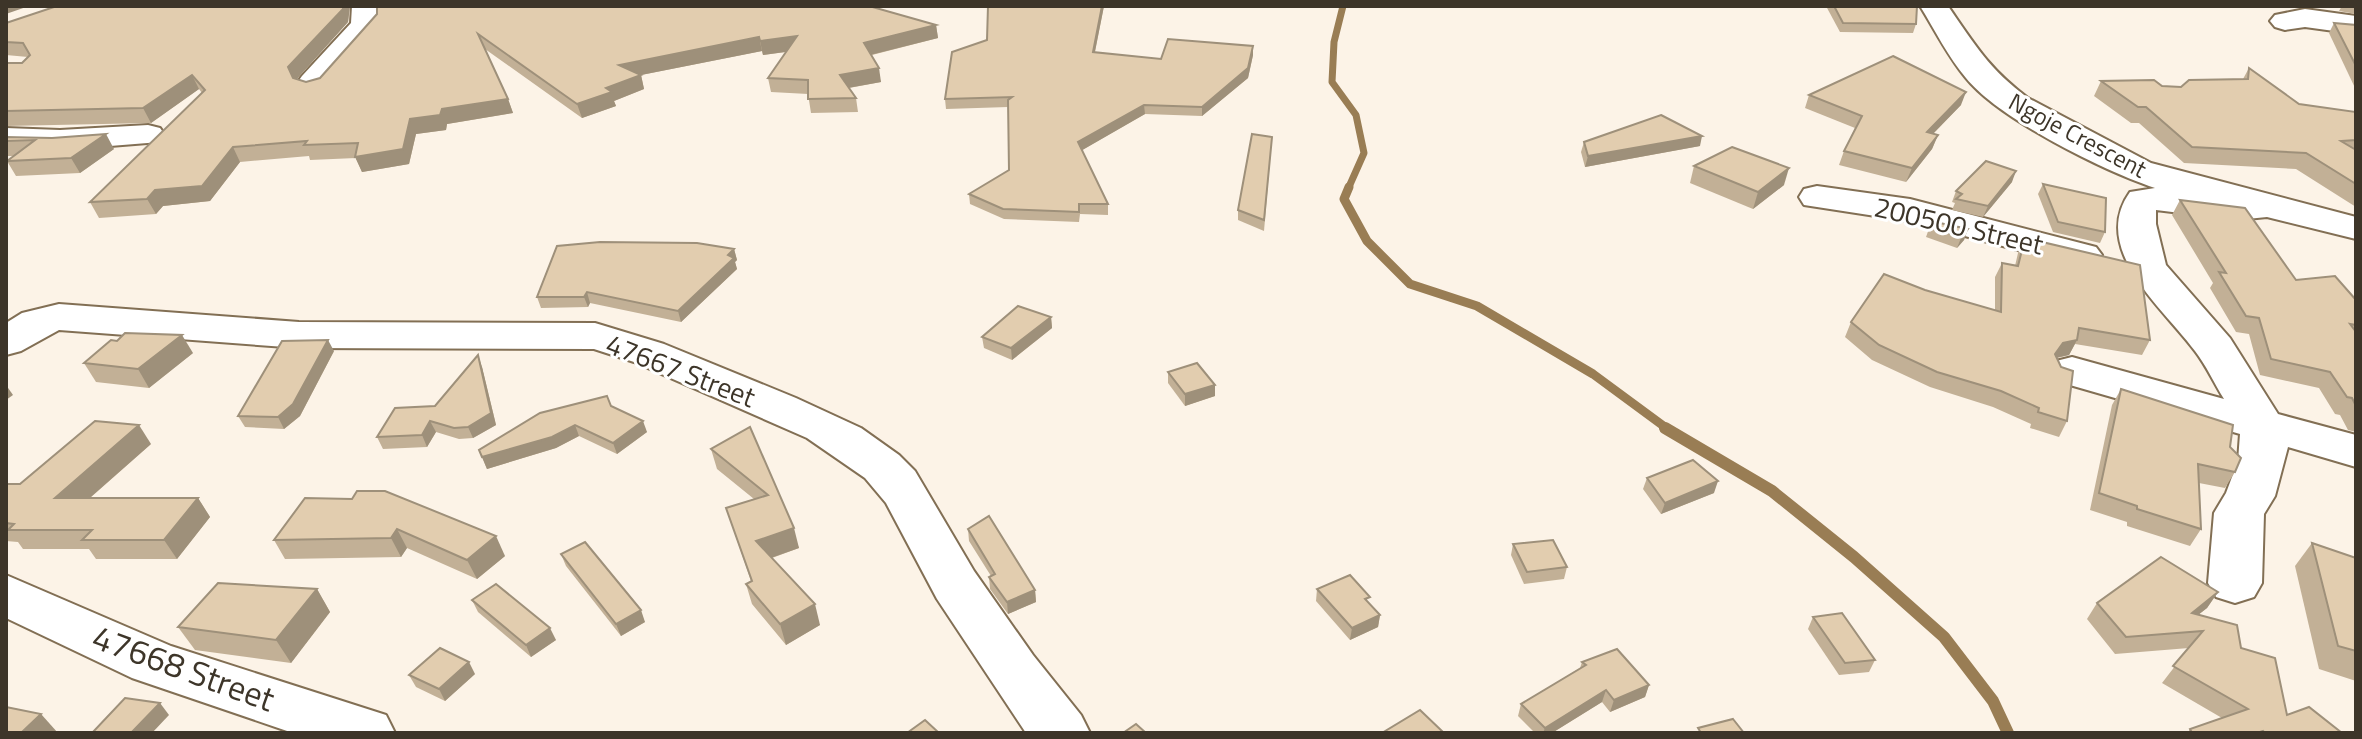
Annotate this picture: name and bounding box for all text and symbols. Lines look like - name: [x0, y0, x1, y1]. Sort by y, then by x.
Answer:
- street label: Ngoje Crescent: [2003, 84, 2154, 187]
- street label: 200500 Street: [1870, 185, 2048, 265]
- street label: 47667 Street: [600, 322, 762, 418]
- street label: 47668 Street: [86, 610, 282, 724]

